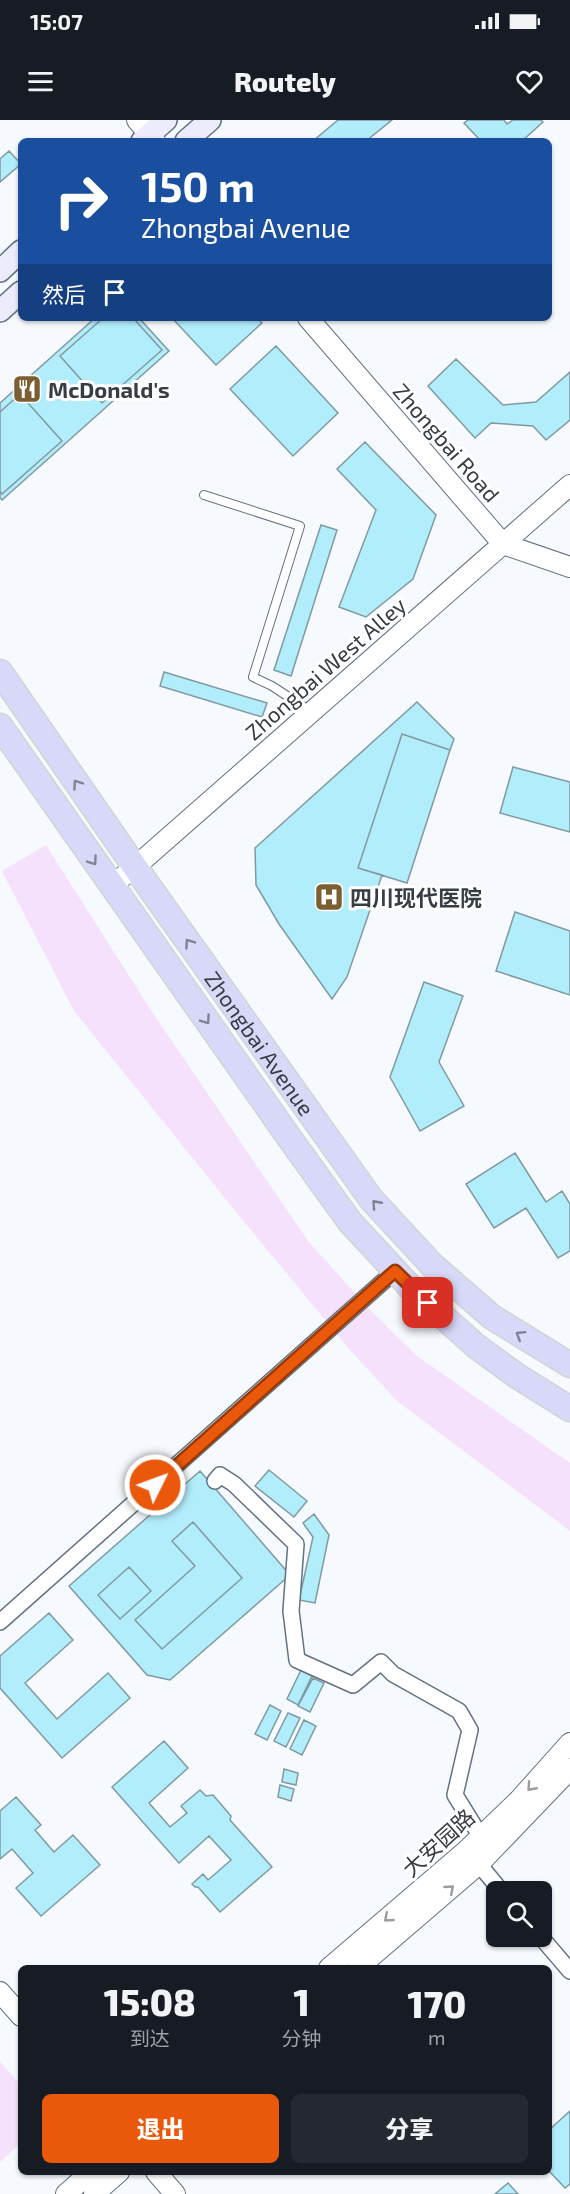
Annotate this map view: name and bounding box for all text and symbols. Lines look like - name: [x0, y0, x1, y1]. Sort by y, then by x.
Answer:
- text: 15:07: [30, 8, 83, 34]
- icon: menu: [24, 65, 57, 98]
- text: Routely: [234, 65, 336, 97]
- icon: heart: [513, 65, 546, 98]
- text: 150 m: [141, 160, 255, 210]
- icon: right: [42, 162, 120, 240]
- text: Zhongbai Avenue: [141, 211, 351, 243]
- icon: arrive: [98, 276, 131, 309]
- text: 然后: [42, 281, 86, 307]
- restaurant icon: McDonald's: [11, 373, 43, 405]
- place label: McDonald's: [48, 376, 170, 402]
- street label: Zhongbai Road: [388, 377, 506, 507]
- street label: Zhongbai West Alley: [240, 591, 411, 745]
- one-way arrow: [73, 779, 84, 790]
- one-way arrow: [86, 854, 97, 865]
- hospital icon: 四川现代医院: [313, 881, 345, 913]
- place label: 四川现代医院: [350, 884, 482, 910]
- one-way arrow: [185, 939, 196, 950]
- street label: Zhongbai Avenue: [200, 966, 320, 1120]
- one-way arrow: [198, 1014, 209, 1025]
- one-way arrow: [372, 1200, 383, 1211]
- pin: [402, 1277, 453, 1328]
- icon: arrive: [411, 1286, 444, 1319]
- one-way arrow: [515, 1331, 526, 1342]
- position arrow: [123, 1453, 187, 1517]
- one-way arrow: [527, 1780, 538, 1790]
- street label: 大安园路: [397, 1803, 479, 1881]
- map controls: [486, 1881, 552, 1947]
- button: search: [486, 1881, 552, 1947]
- one-way arrow: [443, 1885, 454, 1896]
- one-way arrow: [384, 1911, 394, 1922]
- text: 15:08: [104, 1980, 196, 2023]
- text: 1: [294, 1980, 310, 2023]
- text: 170: [407, 1982, 466, 2025]
- text: m: [428, 2025, 446, 2049]
- text: 到达: [130, 2026, 170, 2050]
- text: 分钟: [282, 2026, 322, 2050]
- button: 退出: [42, 2094, 279, 2163]
- button: 分享: [291, 2094, 528, 2163]

